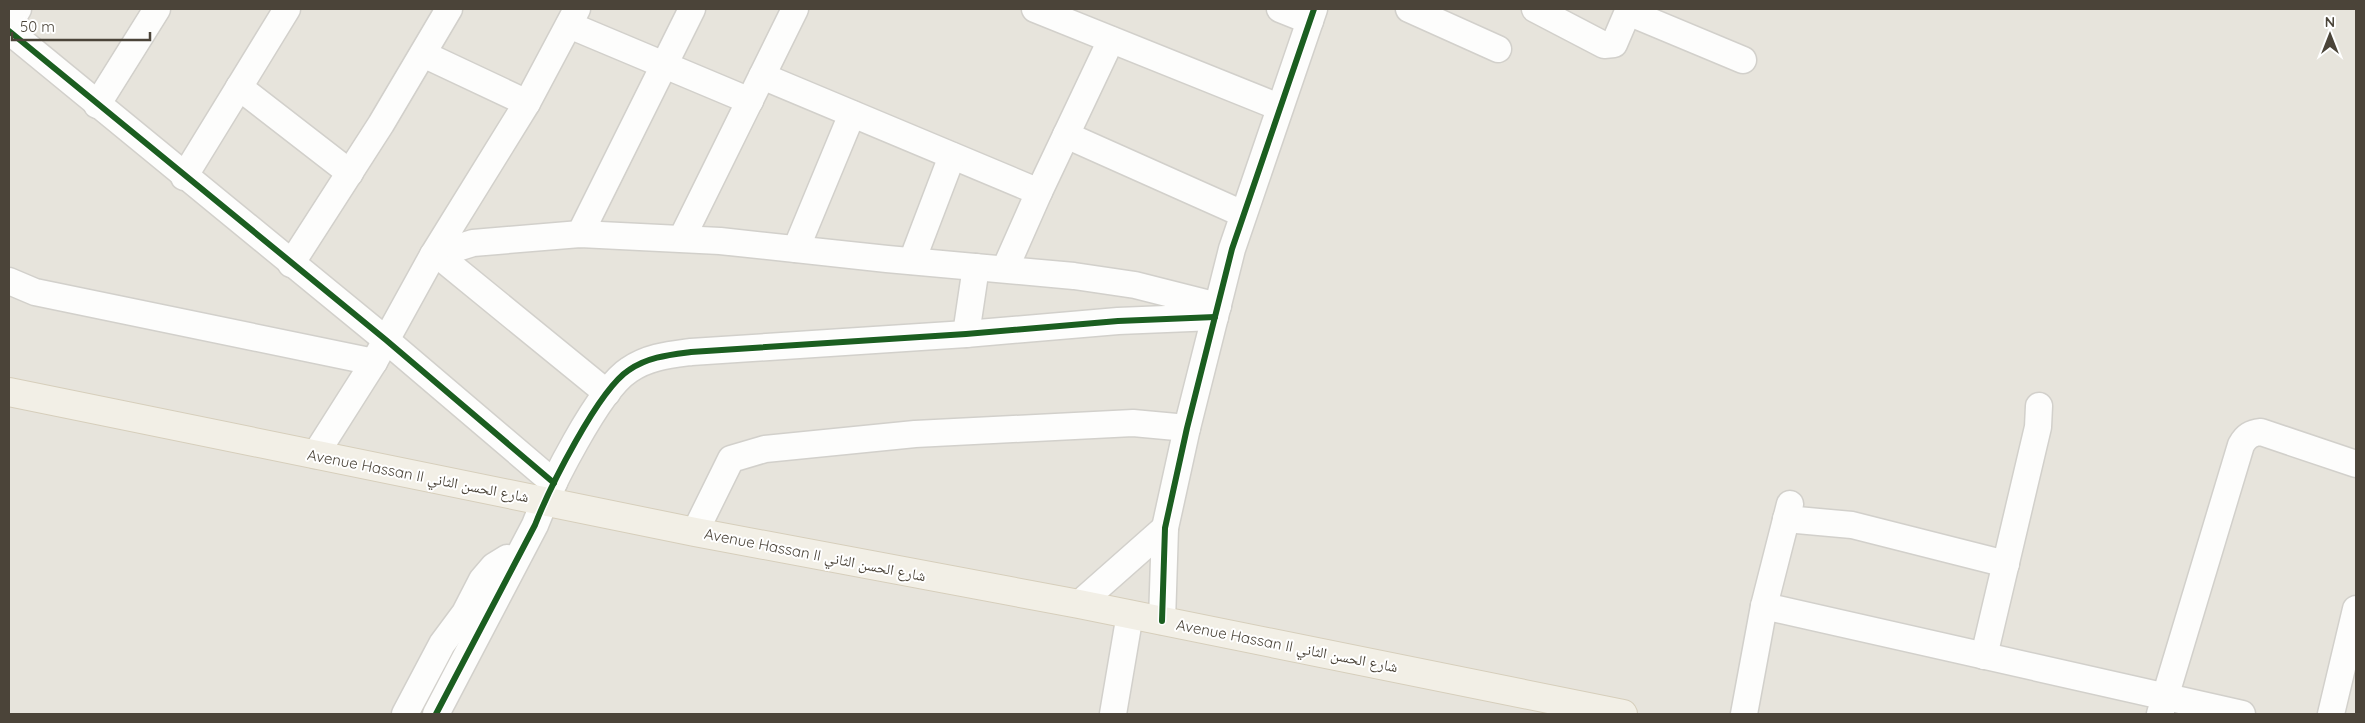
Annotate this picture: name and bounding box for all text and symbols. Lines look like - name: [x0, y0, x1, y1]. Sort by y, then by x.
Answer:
- scale bar: [12, 10, 150, 42]
- north arrow: [2305, 10, 2355, 60]
- text: N: [2325, 13, 2335, 31]
- text: 50 m: [20, 17, 55, 36]
- street label: Avenue Hassan II شارع الحسن الثاني: [305, 445, 531, 509]
- street label: Avenue Hassan II شارع الحسن الثاني: [702, 524, 928, 588]
- street label: Avenue Hassan II شارع الحسن الثاني: [1174, 615, 1400, 679]

